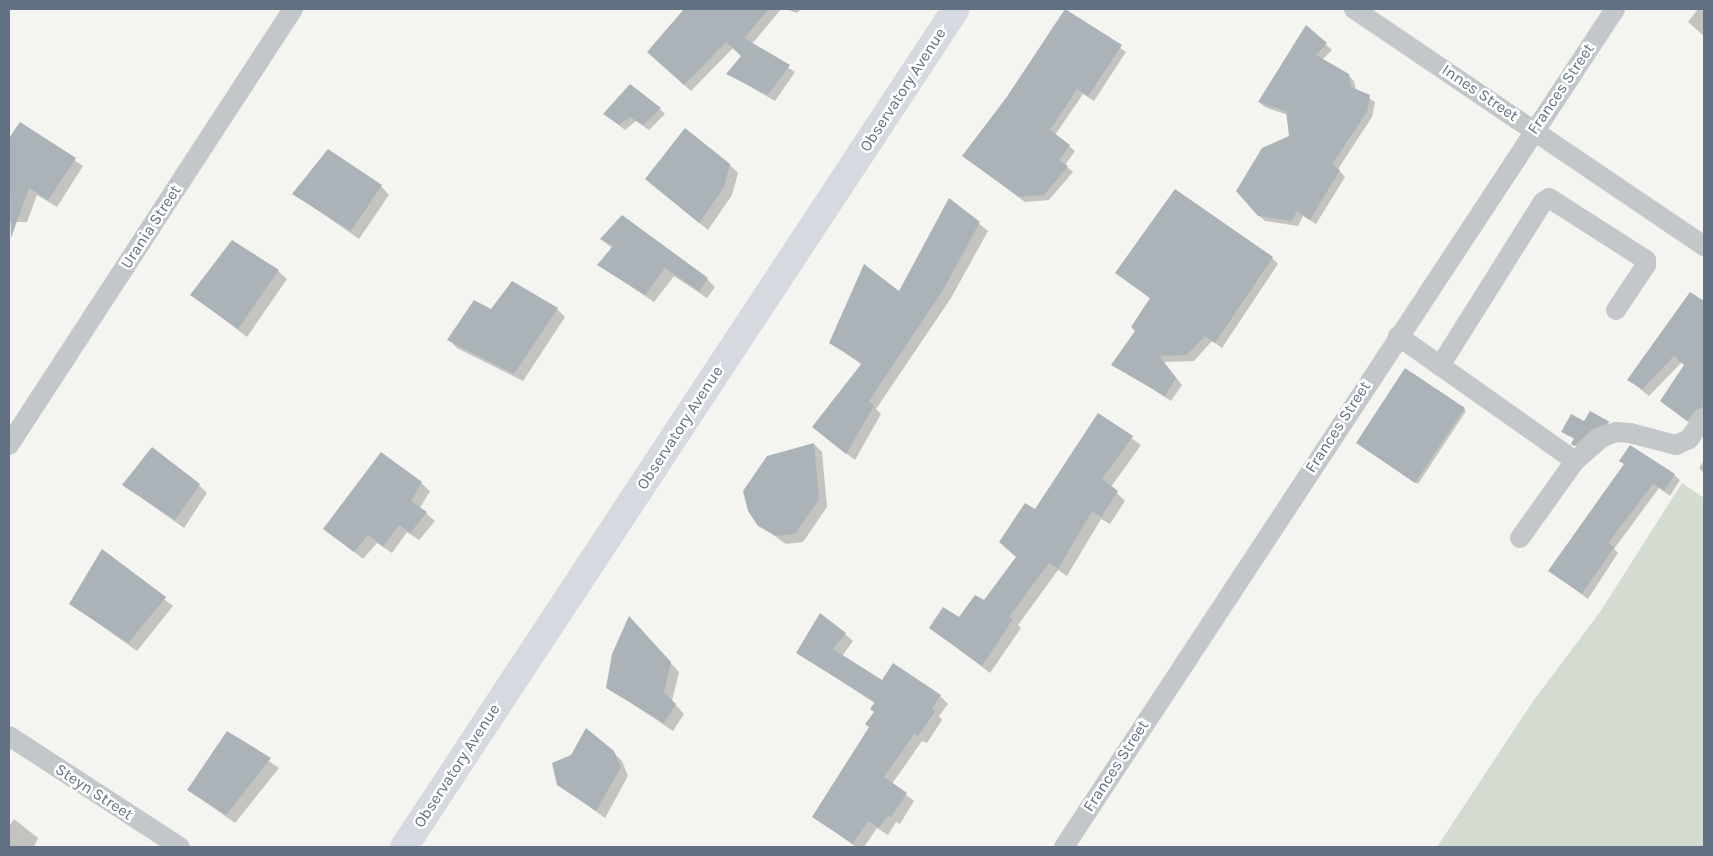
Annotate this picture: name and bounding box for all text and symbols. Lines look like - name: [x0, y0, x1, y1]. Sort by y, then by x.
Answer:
- street label: Observatory Avenue: [856, 25, 950, 155]
- street label: Frances Street: [1524, 40, 1598, 138]
- street label: Innes Street: [1438, 60, 1522, 126]
- street label: Urania Street: [117, 182, 185, 272]
- street label: Observatory Avenue: [633, 363, 727, 493]
- street label: Frances Street: [1301, 378, 1375, 476]
- street label: Observatory Avenue: [410, 701, 504, 831]
- street label: Frances Street: [1079, 717, 1153, 815]
- street label: Steyn Street: [52, 760, 136, 824]

